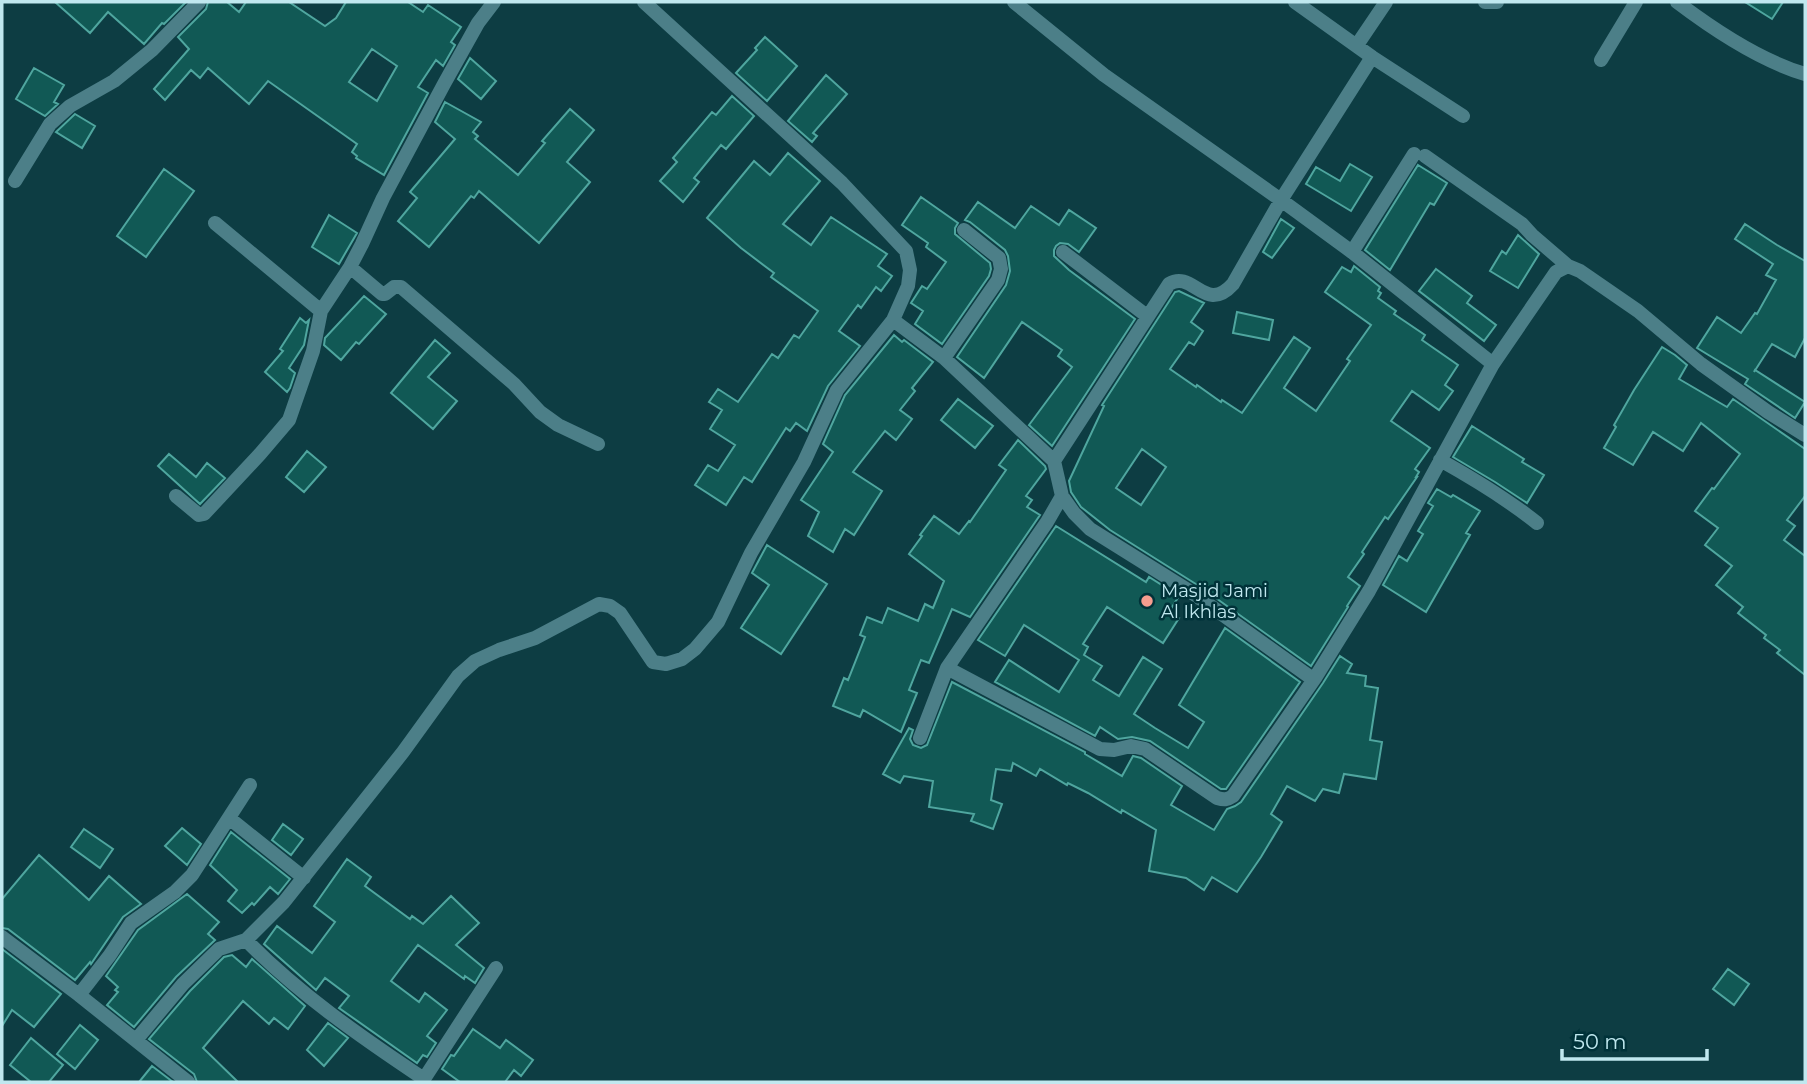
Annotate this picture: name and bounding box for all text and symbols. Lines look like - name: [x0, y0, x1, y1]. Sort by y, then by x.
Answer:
- place label: Masjid Jami Al Ikhlas: [1161, 580, 1268, 623]
- marker: Masjid Jami Al Ikhlas: [1139, 593, 1155, 609]
- scale bar: [1562, 1018, 1707, 1062]
- text: 50 m: [1573, 1029, 1627, 1054]

